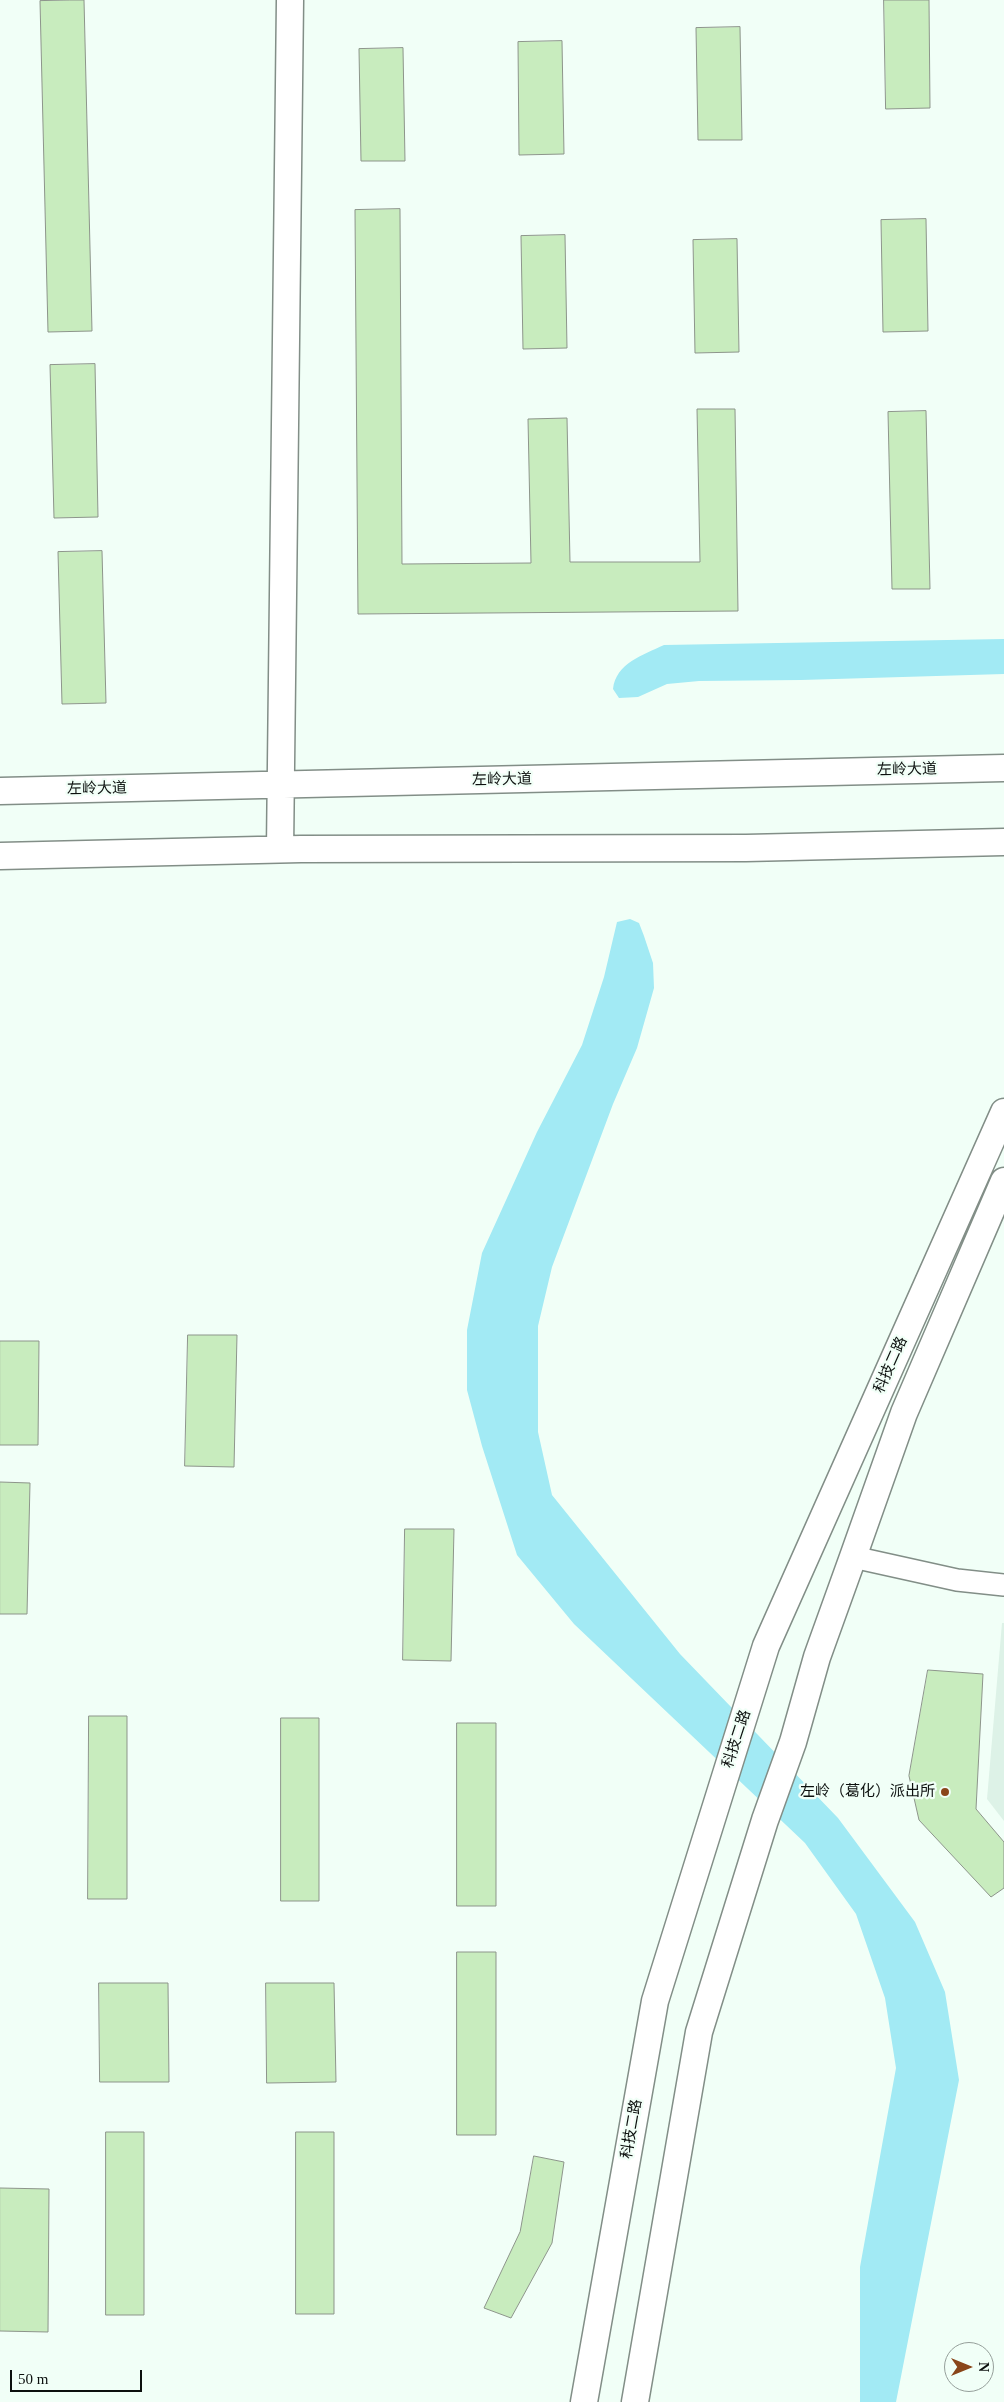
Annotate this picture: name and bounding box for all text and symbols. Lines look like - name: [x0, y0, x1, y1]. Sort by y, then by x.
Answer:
- street label: 左岭大道: [877, 760, 937, 780]
- street label: 左岭大道: [472, 770, 532, 790]
- street label: 左岭大道: [67, 779, 127, 799]
- street label: 科技二路: [871, 1334, 911, 1396]
- street label: 科技二路: [719, 1708, 755, 1770]
- place label: 左岭（葛化）派出所: [800, 1783, 935, 1801]
- marker: 左岭（葛化）派出所: [939, 1786, 951, 1798]
- street label: 科技二路: [618, 2098, 646, 2160]
- north arrow: [944, 2342, 994, 2392]
- scale bar: [12, 2360, 145, 2392]
- text: N: [976, 2362, 991, 2372]
- text: 50 m: [18, 2371, 48, 2387]

